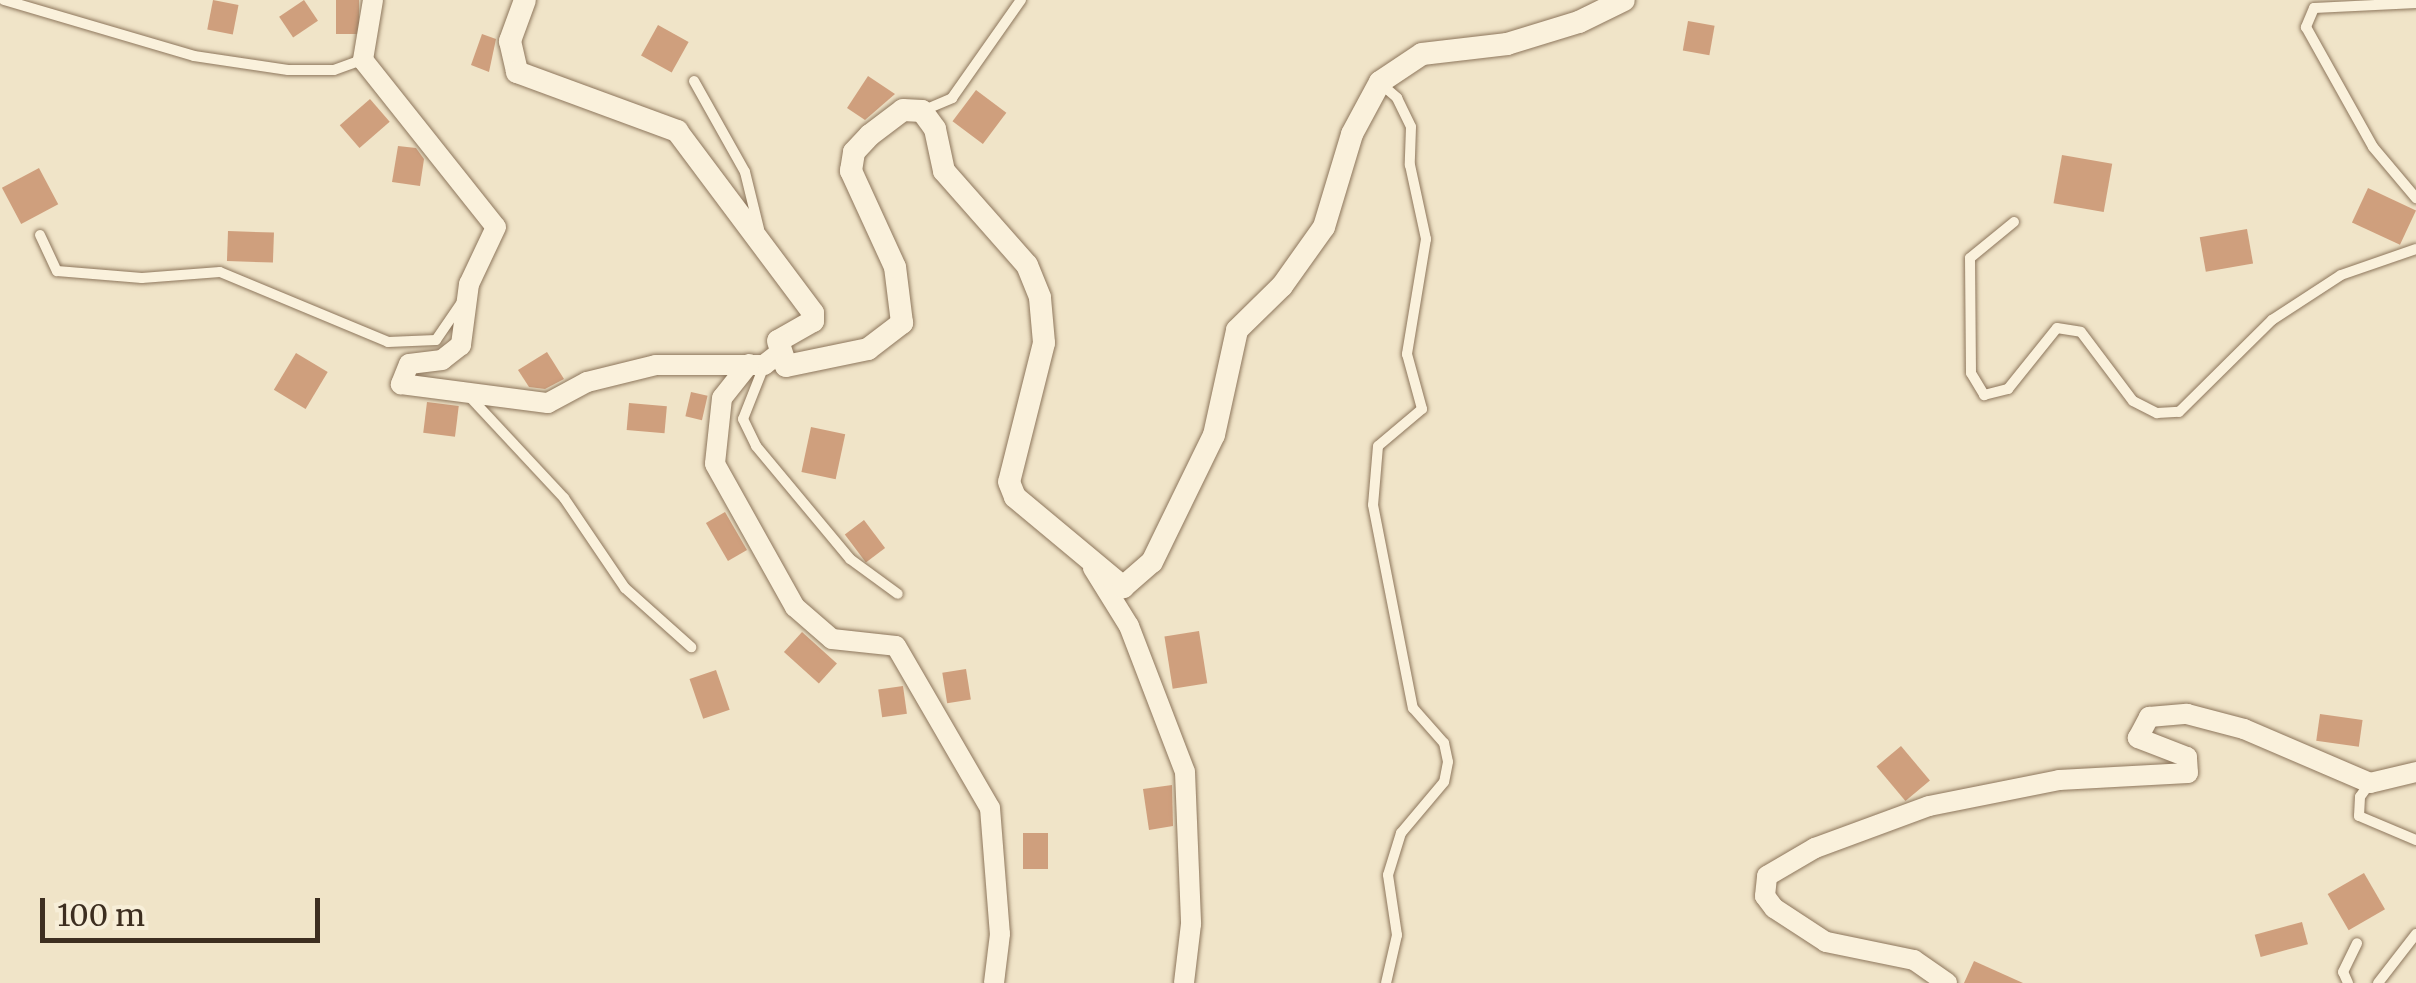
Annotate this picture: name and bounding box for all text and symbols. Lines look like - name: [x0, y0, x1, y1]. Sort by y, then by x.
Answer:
- scale bar: [45, 878, 325, 940]
- text: 100 m: [57, 896, 145, 934]

